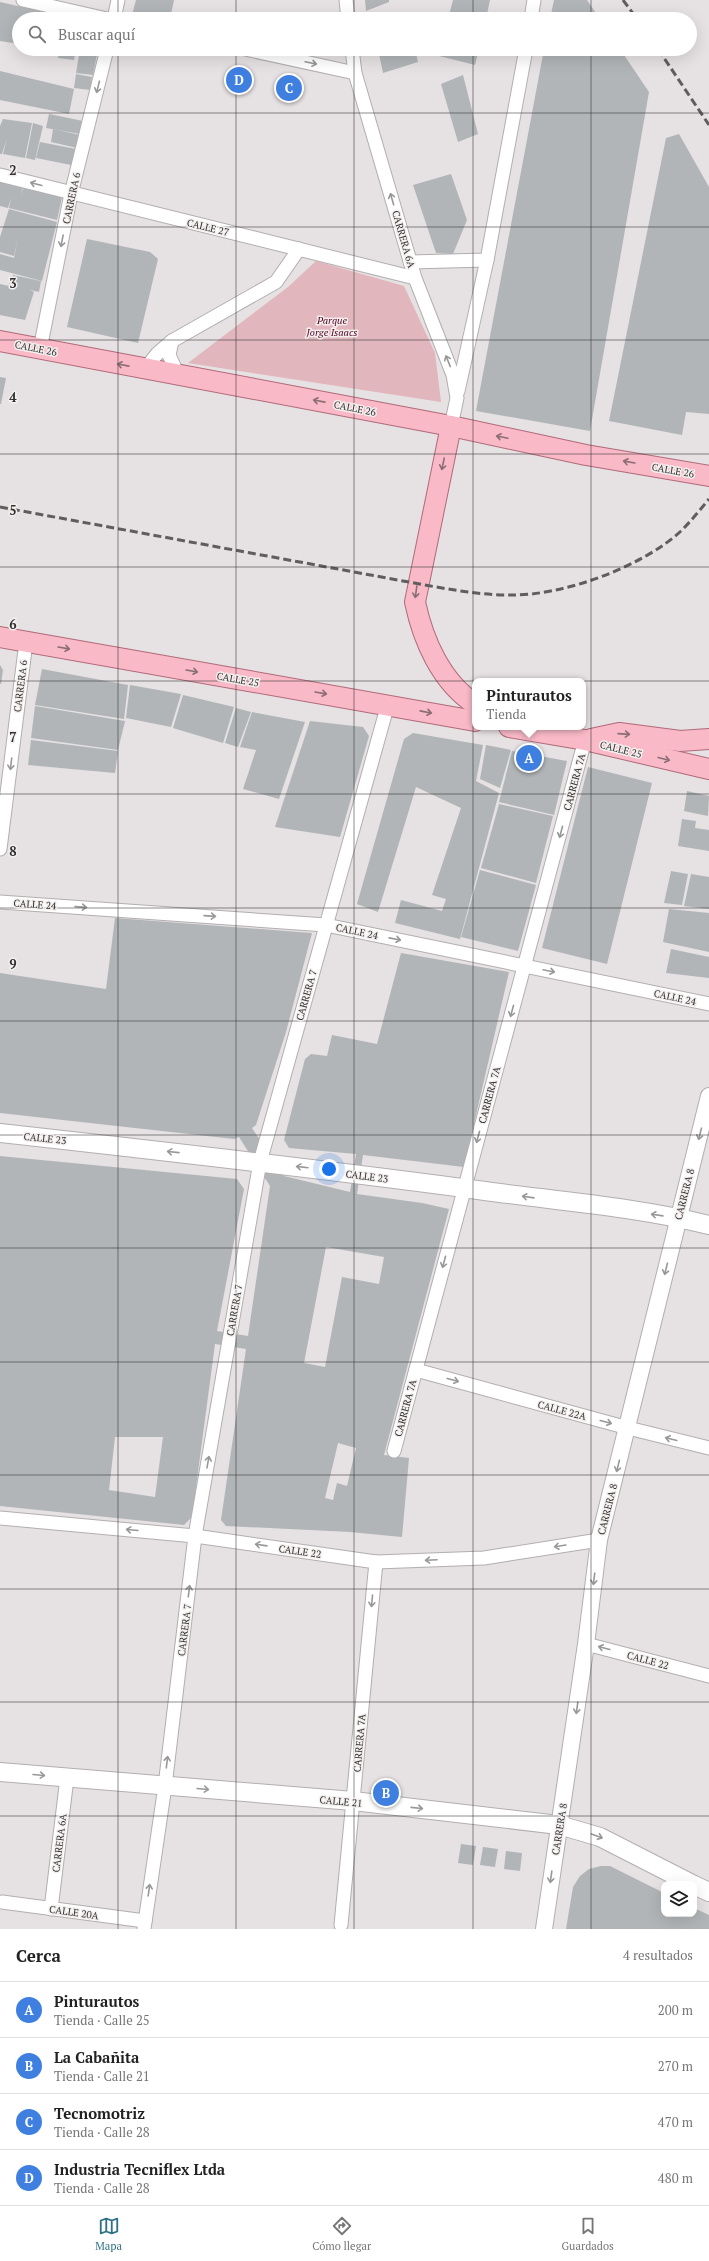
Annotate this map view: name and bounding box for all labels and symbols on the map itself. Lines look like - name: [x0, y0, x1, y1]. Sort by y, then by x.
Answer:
- one-way arrow: [304, 60, 317, 68]
- pin: D: [226, 65, 252, 95]
- pin: C: [276, 73, 302, 103]
- one-way arrow: [93, 80, 101, 93]
- text: 2: [9, 161, 17, 179]
- street label: CARRERA 6: [60, 170, 83, 225]
- one-way arrow: [29, 180, 42, 187]
- one-way arrow: [388, 192, 395, 205]
- street label: CARRERA 6A: [389, 209, 418, 270]
- street label: CALLE 27: [185, 216, 230, 239]
- one-way arrow: [58, 234, 66, 247]
- text: 3: [9, 274, 17, 292]
- park label: Parque Jorge Isaacs: [306, 314, 357, 339]
- street label: CALLE 26: [14, 338, 59, 359]
- one-way arrow: [443, 356, 451, 368]
- one-way arrow: [116, 360, 129, 368]
- text: 4: [9, 388, 17, 406]
- one-way arrow: [313, 397, 326, 405]
- street label: CALLE 26: [333, 398, 378, 419]
- one-way arrow: [496, 432, 509, 440]
- one-way arrow: [438, 457, 446, 470]
- one-way arrow: [623, 458, 636, 466]
- street label: CALLE 26: [651, 460, 696, 481]
- text: 5: [9, 501, 17, 519]
- one-way arrow: [412, 585, 420, 598]
- text: 6: [9, 615, 17, 633]
- one-way arrow: [58, 645, 71, 653]
- street label: CARRERA 6: [11, 659, 30, 713]
- one-way arrow: [186, 667, 199, 675]
- street label: CALLE 25: [216, 669, 260, 690]
- one-way arrow: [314, 689, 327, 697]
- one-way arrow: [419, 708, 432, 716]
- text: 7: [9, 728, 17, 746]
- one-way arrow: [617, 730, 630, 737]
- street label: CALLE 25: [598, 738, 643, 761]
- pin: A: [516, 743, 542, 773]
- street label: CARRERA 7A: [561, 752, 588, 812]
- one-way arrow: [657, 756, 670, 763]
- one-way arrow: [7, 757, 15, 770]
- one-way arrow: [556, 825, 564, 838]
- text: 8: [9, 842, 17, 860]
- street label: CALLE 24: [13, 897, 57, 913]
- one-way arrow: [74, 904, 87, 911]
- one-way arrow: [204, 913, 217, 920]
- street label: CALLE 24: [335, 921, 380, 942]
- one-way arrow: [388, 936, 401, 944]
- text: 9: [9, 955, 17, 973]
- one-way arrow: [543, 967, 556, 975]
- street label: CARRERA 7: [293, 968, 320, 1022]
- street label: CALLE 24: [653, 987, 698, 1008]
- one-way arrow: [508, 1004, 515, 1017]
- street label: CARRERA 7A: [476, 1065, 503, 1125]
- one-way arrow: [695, 1127, 703, 1140]
- street label: CALLE 23: [23, 1130, 67, 1147]
- one-way arrow: [474, 1130, 481, 1143]
- one-way arrow: [167, 1148, 180, 1156]
- your location: [319, 1159, 339, 1179]
- one-way arrow: [296, 1163, 309, 1171]
- street label: CALLE 23: [345, 1167, 389, 1186]
- street label: CARRERA 8: [672, 1167, 697, 1221]
- one-way arrow: [522, 1193, 535, 1201]
- one-way arrow: [651, 1211, 664, 1219]
- one-way arrow: [440, 1255, 448, 1268]
- one-way arrow: [662, 1262, 669, 1275]
- street label: CARRERA 7: [224, 1283, 245, 1337]
- one-way arrow: [446, 1377, 459, 1384]
- street label: CARRERA 7A: [392, 1378, 419, 1438]
- street label: CALLE 22A: [536, 1398, 588, 1423]
- one-way arrow: [599, 1419, 612, 1426]
- one-way arrow: [665, 1434, 678, 1442]
- one-way arrow: [204, 1456, 212, 1469]
- one-way arrow: [614, 1459, 621, 1472]
- street label: CARRERA 8: [595, 1482, 620, 1536]
- one-way arrow: [126, 1526, 139, 1534]
- one-way arrow: [255, 1541, 268, 1549]
- street label: CALLE 22: [278, 1542, 322, 1561]
- one-way arrow: [554, 1542, 567, 1550]
- one-way arrow: [425, 1557, 438, 1564]
- one-way arrow: [590, 1572, 598, 1585]
- one-way arrow: [185, 1585, 192, 1598]
- one-way arrow: [369, 1594, 376, 1607]
- street label: CARRERA 7: [175, 1603, 194, 1657]
- one-way arrow: [597, 1644, 610, 1652]
- street label: CALLE 22: [625, 1649, 670, 1672]
- one-way arrow: [573, 1701, 581, 1714]
- street label: CARRERA 7A: [350, 1713, 369, 1773]
- one-way arrow: [163, 1756, 171, 1769]
- one-way arrow: [32, 1772, 45, 1779]
- pin: B: [373, 1778, 399, 1808]
- one-way arrow: [196, 1786, 209, 1793]
- street label: CALLE 21: [319, 1793, 363, 1810]
- street label: CARRERA 8: [549, 1802, 570, 1856]
- one-way arrow: [410, 1805, 423, 1812]
- street label: CARRERA 6A: [49, 1813, 70, 1873]
- one-way arrow: [590, 1833, 602, 1841]
- one-way arrow: [547, 1870, 555, 1883]
- one-way arrow: [145, 1884, 153, 1897]
- street label: CALLE 20A: [48, 1903, 100, 1922]

